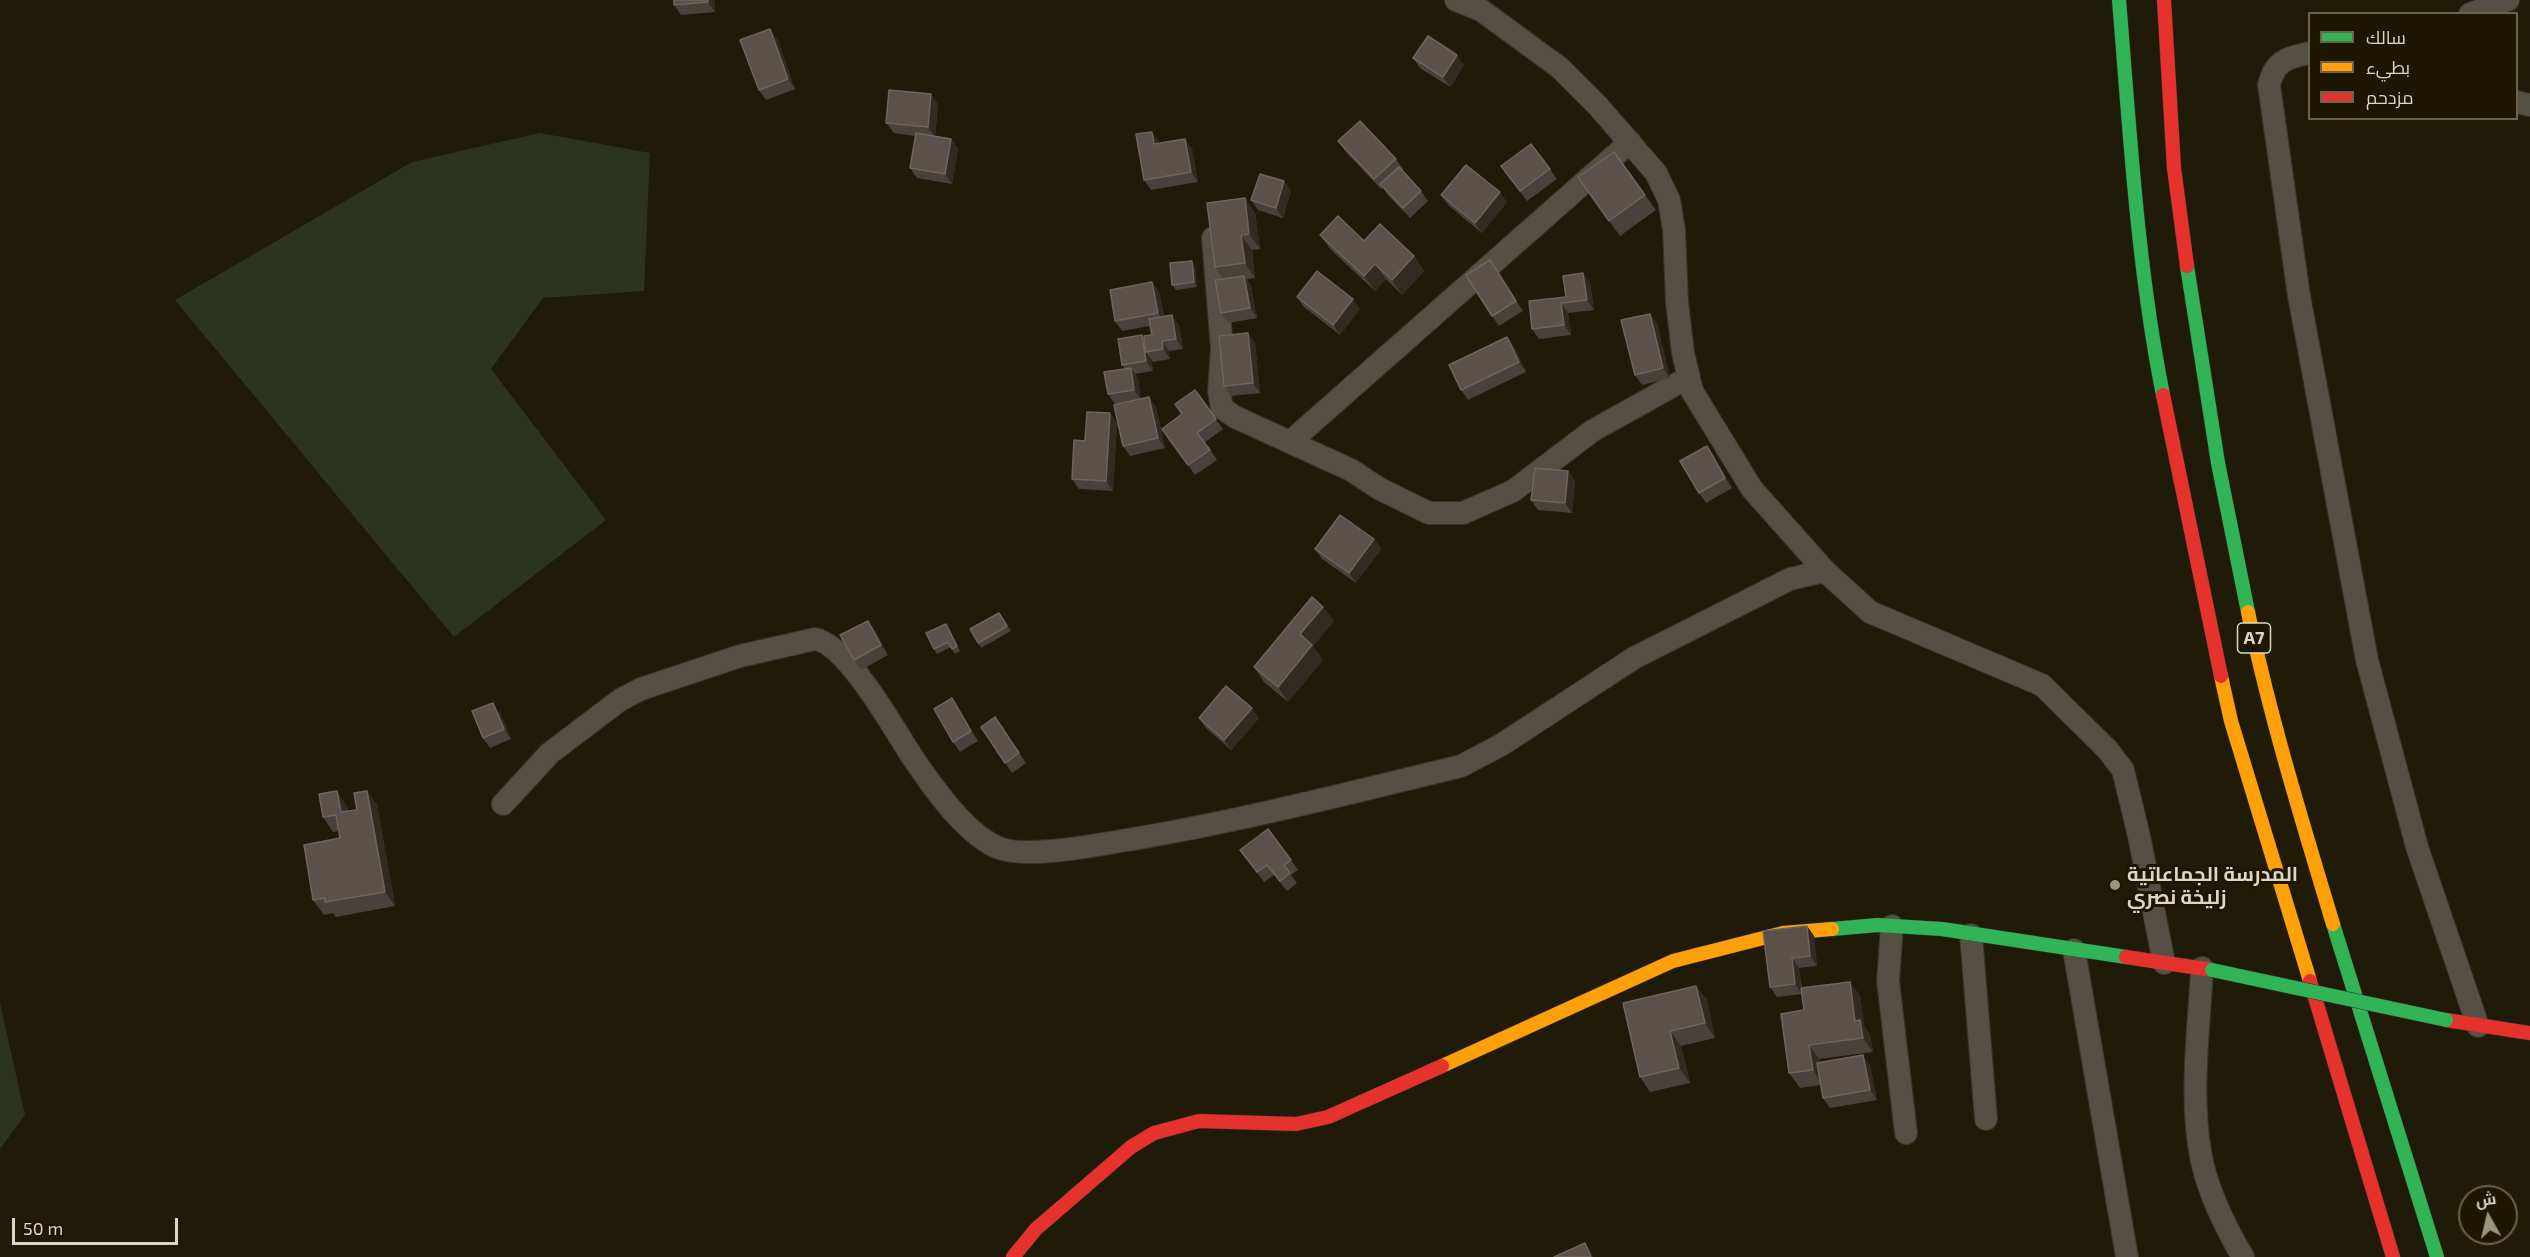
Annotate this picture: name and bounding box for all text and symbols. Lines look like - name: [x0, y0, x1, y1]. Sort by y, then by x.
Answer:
- legend: [2308, 12, 2518, 120]
- text: سالك: [2366, 26, 2406, 48]
- text: بطيء: [2366, 56, 2410, 78]
- text: مزدحم: [2366, 86, 2414, 108]
- road number: A7: [2238, 623, 2270, 653]
- place label: المدرسة الجماعاتية زليخة نصري: [2127, 862, 2298, 909]
- marker: المدرسة الجماعاتية زليخة نصري: [2108, 878, 2122, 892]
- north arrow: [2458, 1185, 2518, 1245]
- text: ش: [2474, 1188, 2497, 1209]
- scale bar: [15, 1206, 182, 1244]
- text: 50 m: [23, 1217, 63, 1239]

